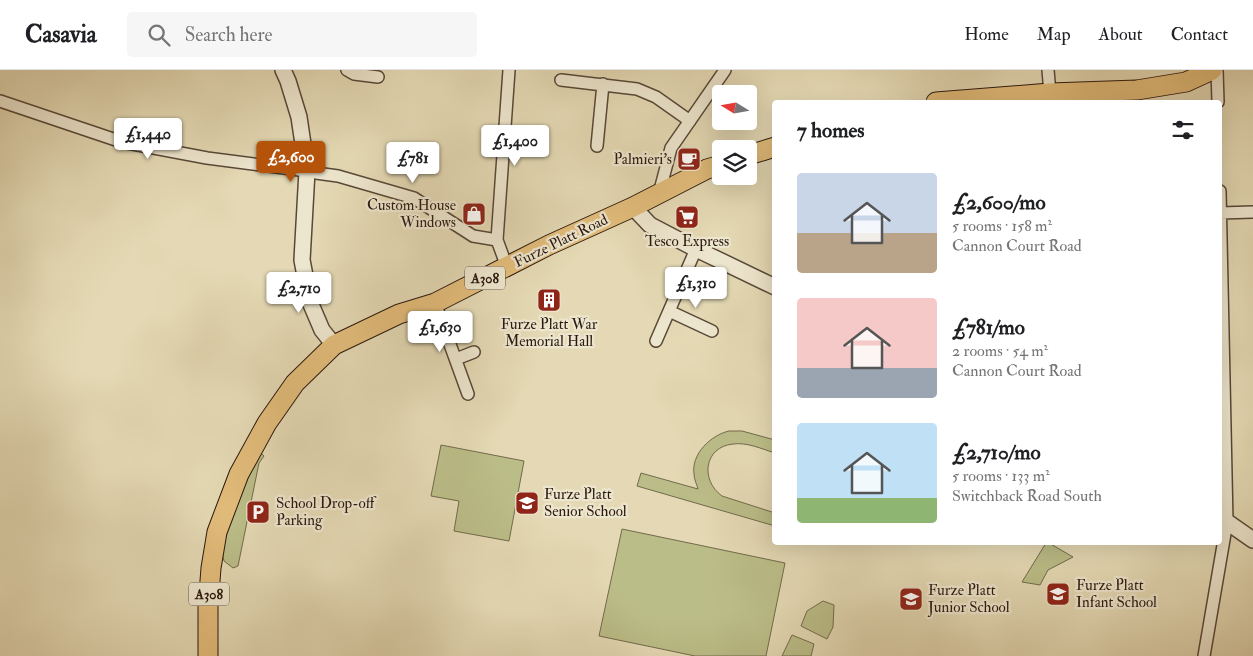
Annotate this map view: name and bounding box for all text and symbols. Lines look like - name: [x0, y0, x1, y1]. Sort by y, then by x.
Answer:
- search box: [127, 12, 477, 57]
- text: Casavia: [25, 19, 97, 50]
- icon: search: [145, 21, 173, 49]
- text: Search here: [185, 23, 273, 47]
- text: Home: [964, 23, 1009, 46]
- text: Map: [1037, 23, 1071, 46]
- text: About: [1099, 23, 1143, 46]
- text: Contact: [1171, 23, 1228, 46]
- north arrow: [712, 85, 758, 130]
- map controls: [712, 85, 757, 185]
- icon: filters: [1169, 116, 1197, 144]
- text: 7 homes: [797, 117, 864, 144]
- pin: £1,440: [107, 118, 189, 160]
- text: £1,440: [125, 124, 171, 144]
- pin: £1,400: [474, 124, 556, 167]
- text: £1,400: [492, 131, 538, 151]
- pin: £2,600: [250, 140, 332, 183]
- button: layers: [712, 140, 757, 185]
- pin: £781: [383, 142, 443, 184]
- cafe icon: Palmieri's: [676, 146, 702, 172]
- text: £2,600: [267, 147, 315, 167]
- text: £781: [397, 148, 429, 168]
- place label: Palmieri's: [613, 150, 672, 169]
- text: £2,600/mo: [952, 189, 1046, 216]
- icon: home: [837, 193, 897, 253]
- place label: Custom House Windows: [367, 196, 456, 232]
- shop icon: Custom House Windows: [461, 201, 487, 227]
- supermarket icon: Tesco Express: [674, 204, 700, 230]
- street label: Furze Platt Road: [511, 210, 612, 272]
- text: 5 rooms · 158 m²: [952, 216, 1052, 236]
- place label: Tesco Express: [645, 232, 729, 252]
- text: Cannon Court Road: [952, 236, 1082, 256]
- pin: £1,310: [655, 266, 737, 309]
- road number: A308: [465, 267, 505, 290]
- pin: £2,710: [258, 272, 340, 314]
- text: £1,310: [676, 273, 716, 293]
- text: £2,710: [277, 278, 321, 298]
- building icon: Furze Platt War Memorial Hall: [536, 287, 562, 313]
- pin: £1,630: [399, 310, 481, 353]
- text: £781/mo: [952, 314, 1025, 341]
- place label: Furze Platt War Memorial Hall: [501, 315, 598, 351]
- text: £1,630: [419, 317, 461, 337]
- icon: home: [837, 318, 897, 378]
- text: 2 rooms · 54 m²: [952, 341, 1048, 361]
- text: Cannon Court Road: [952, 361, 1082, 381]
- text: £2,710/mo: [952, 439, 1041, 466]
- icon: home: [837, 443, 897, 503]
- text: 5 rooms · 133 m²: [952, 466, 1050, 486]
- place label: Furze Platt Senior School: [544, 485, 627, 521]
- text: Switchback Road South: [952, 486, 1102, 506]
- school or university icon: Furze Platt Senior School: [514, 490, 540, 516]
- place label: School Drop-off Parking: [276, 494, 377, 530]
- parking icon: School Drop-off Parking: [245, 499, 271, 525]
- place label: Furze Platt Infant School: [1076, 576, 1157, 612]
- place label: Furze Platt Junior School: [927, 581, 1010, 618]
- school or university icon: Furze Platt Infant School: [1045, 581, 1071, 607]
- road number: A308: [189, 582, 229, 606]
- school or university icon: Furze Platt Junior School: [898, 586, 924, 612]

